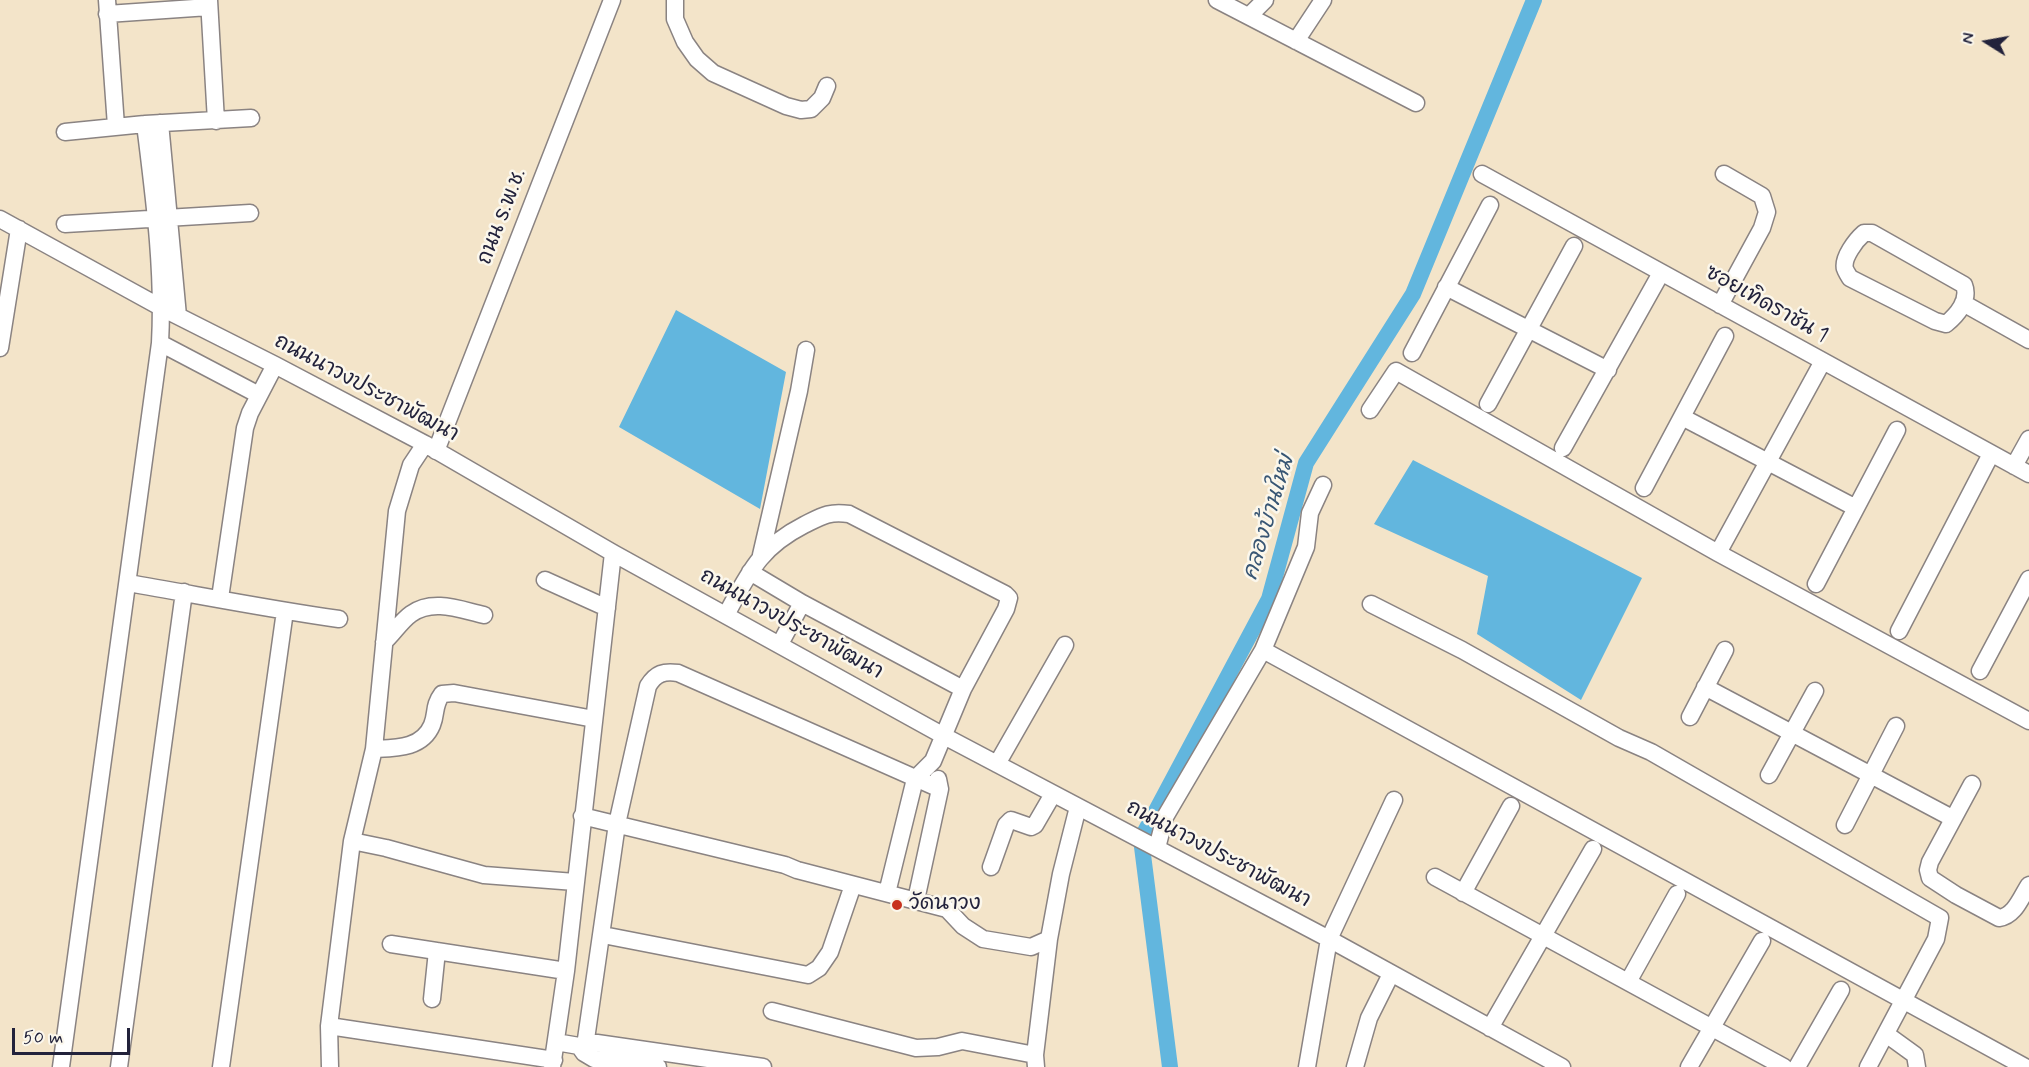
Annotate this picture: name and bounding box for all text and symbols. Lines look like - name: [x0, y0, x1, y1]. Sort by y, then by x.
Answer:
- north arrow: [1957, 12, 2017, 72]
- text: N: [1958, 31, 1980, 46]
- street label: ถนน ร.พ.ช.: [473, 166, 533, 268]
- street label: ซอยเทิดราชัน 1: [1700, 261, 1832, 349]
- street label: ถนนนาวงประชาพัฒนา: [269, 330, 463, 448]
- water label: คลองบ้านใหม่: [1238, 452, 1302, 584]
- street label: ถนนนาวงประชาพัฒนา: [695, 564, 887, 686]
- street label: ถนนนาวงประชาพัฒนา: [1121, 796, 1315, 914]
- place label: วัดนาวง: [909, 892, 981, 918]
- marker: วัดนาวง: [890, 898, 904, 912]
- scale bar: [15, 1016, 134, 1054]
- text: 50 m: [23, 1026, 63, 1050]

